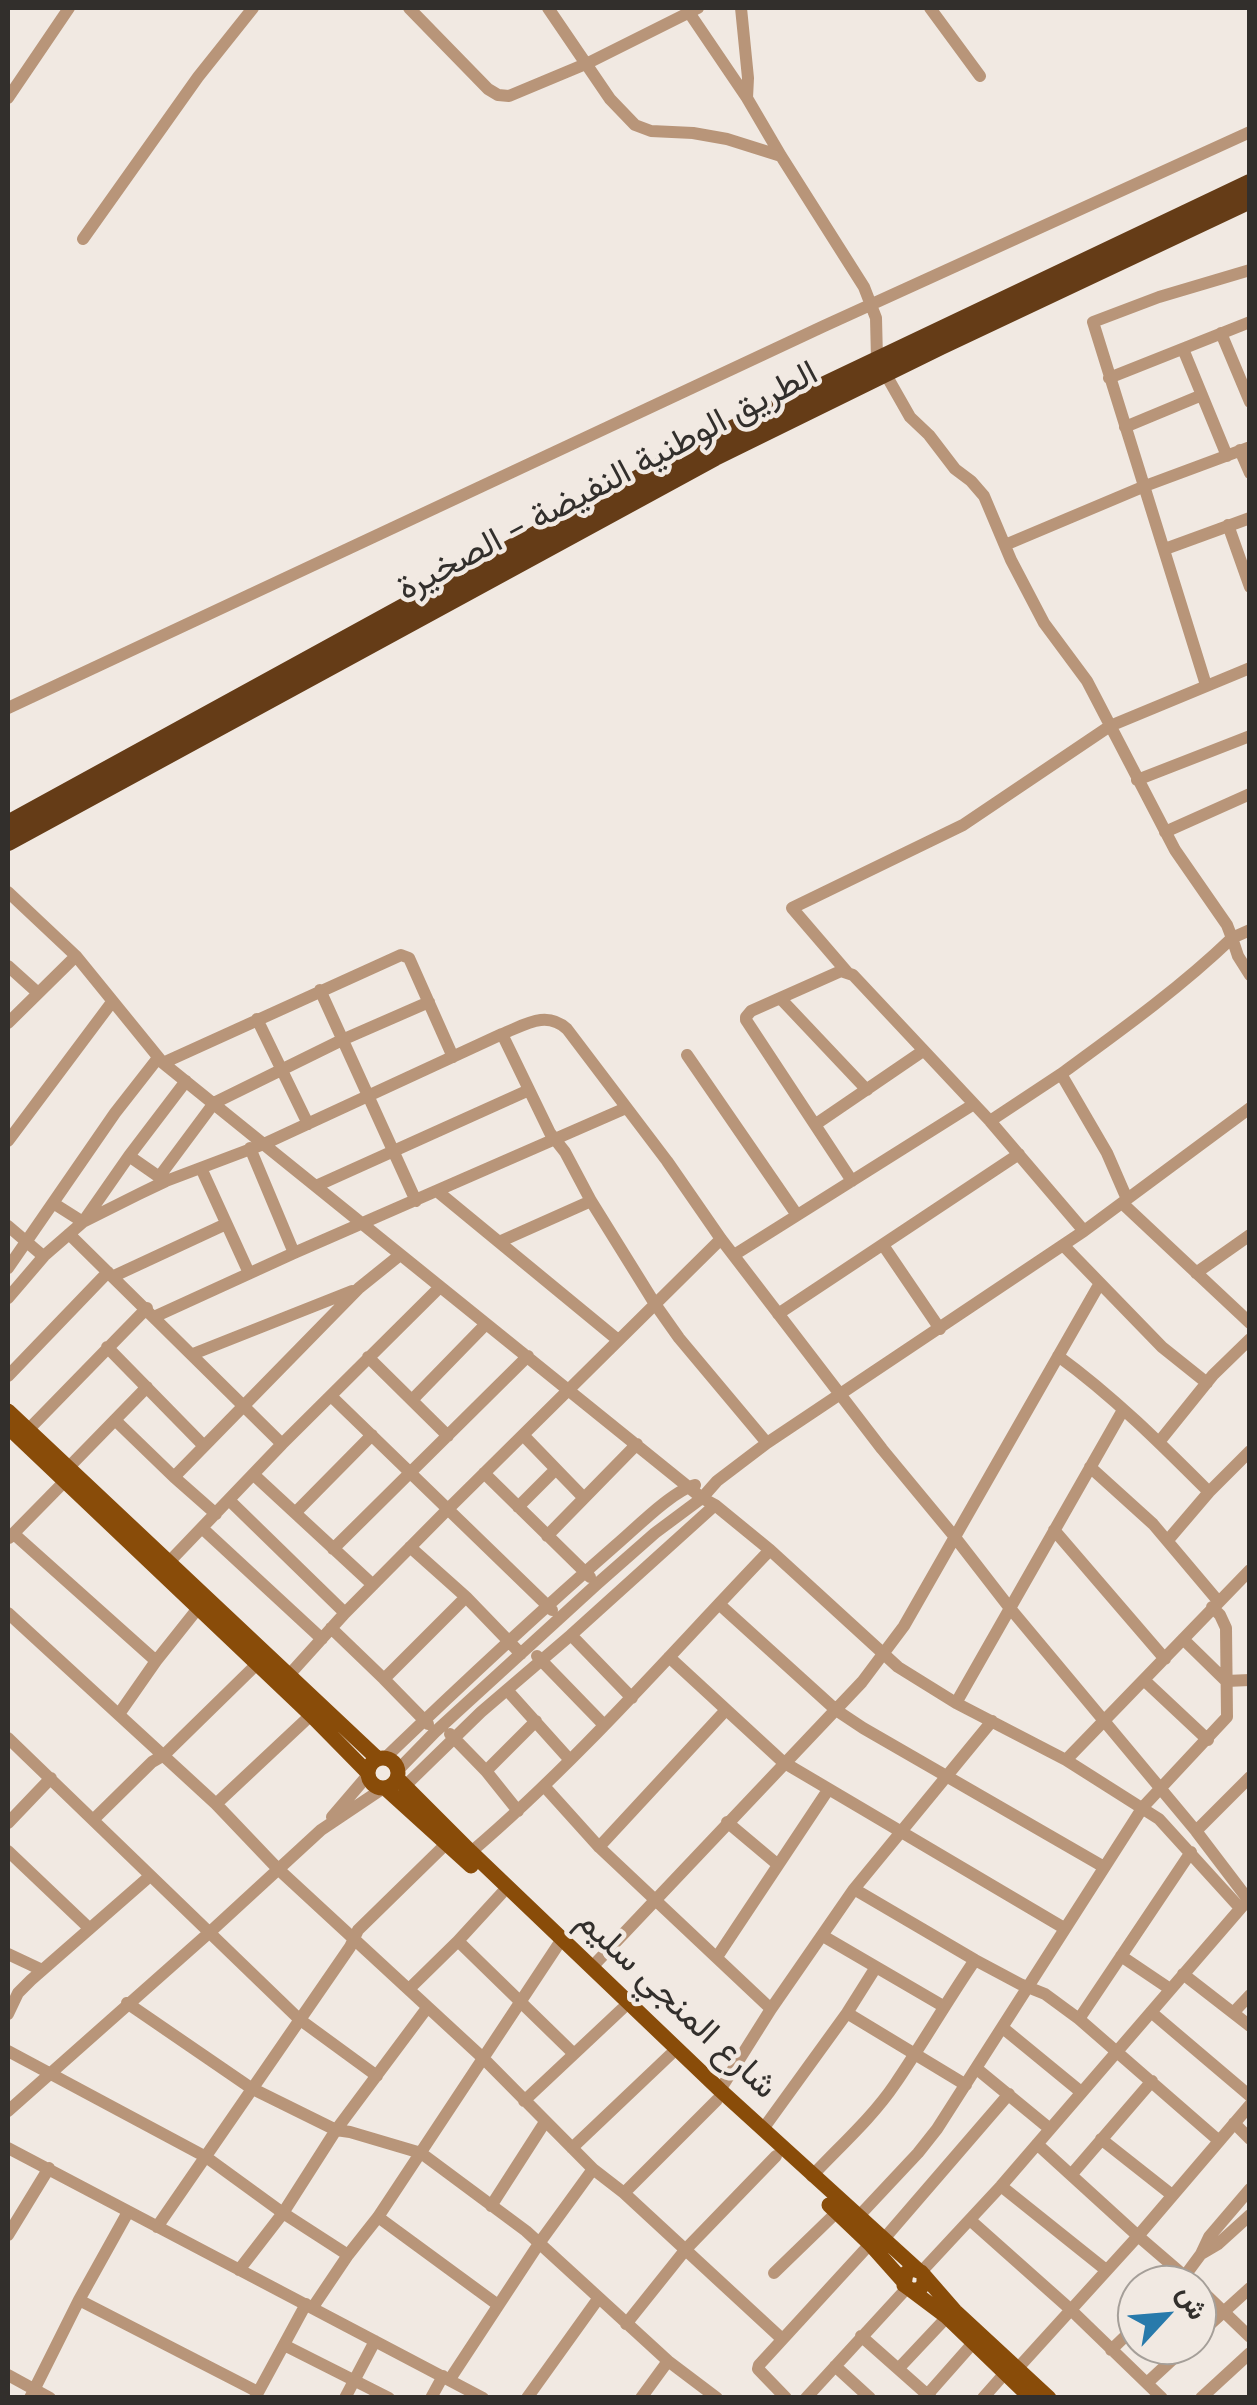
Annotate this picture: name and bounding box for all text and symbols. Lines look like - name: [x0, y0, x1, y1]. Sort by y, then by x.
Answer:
- street label: الطريق الوطنية النفيضة - الصخيرة: [391, 353, 825, 611]
- street label: شارع المنجي سليم: [567, 1901, 785, 2109]
- north arrow: [1117, 2265, 1217, 2365]
- text: ش: [1169, 2279, 1217, 2326]

